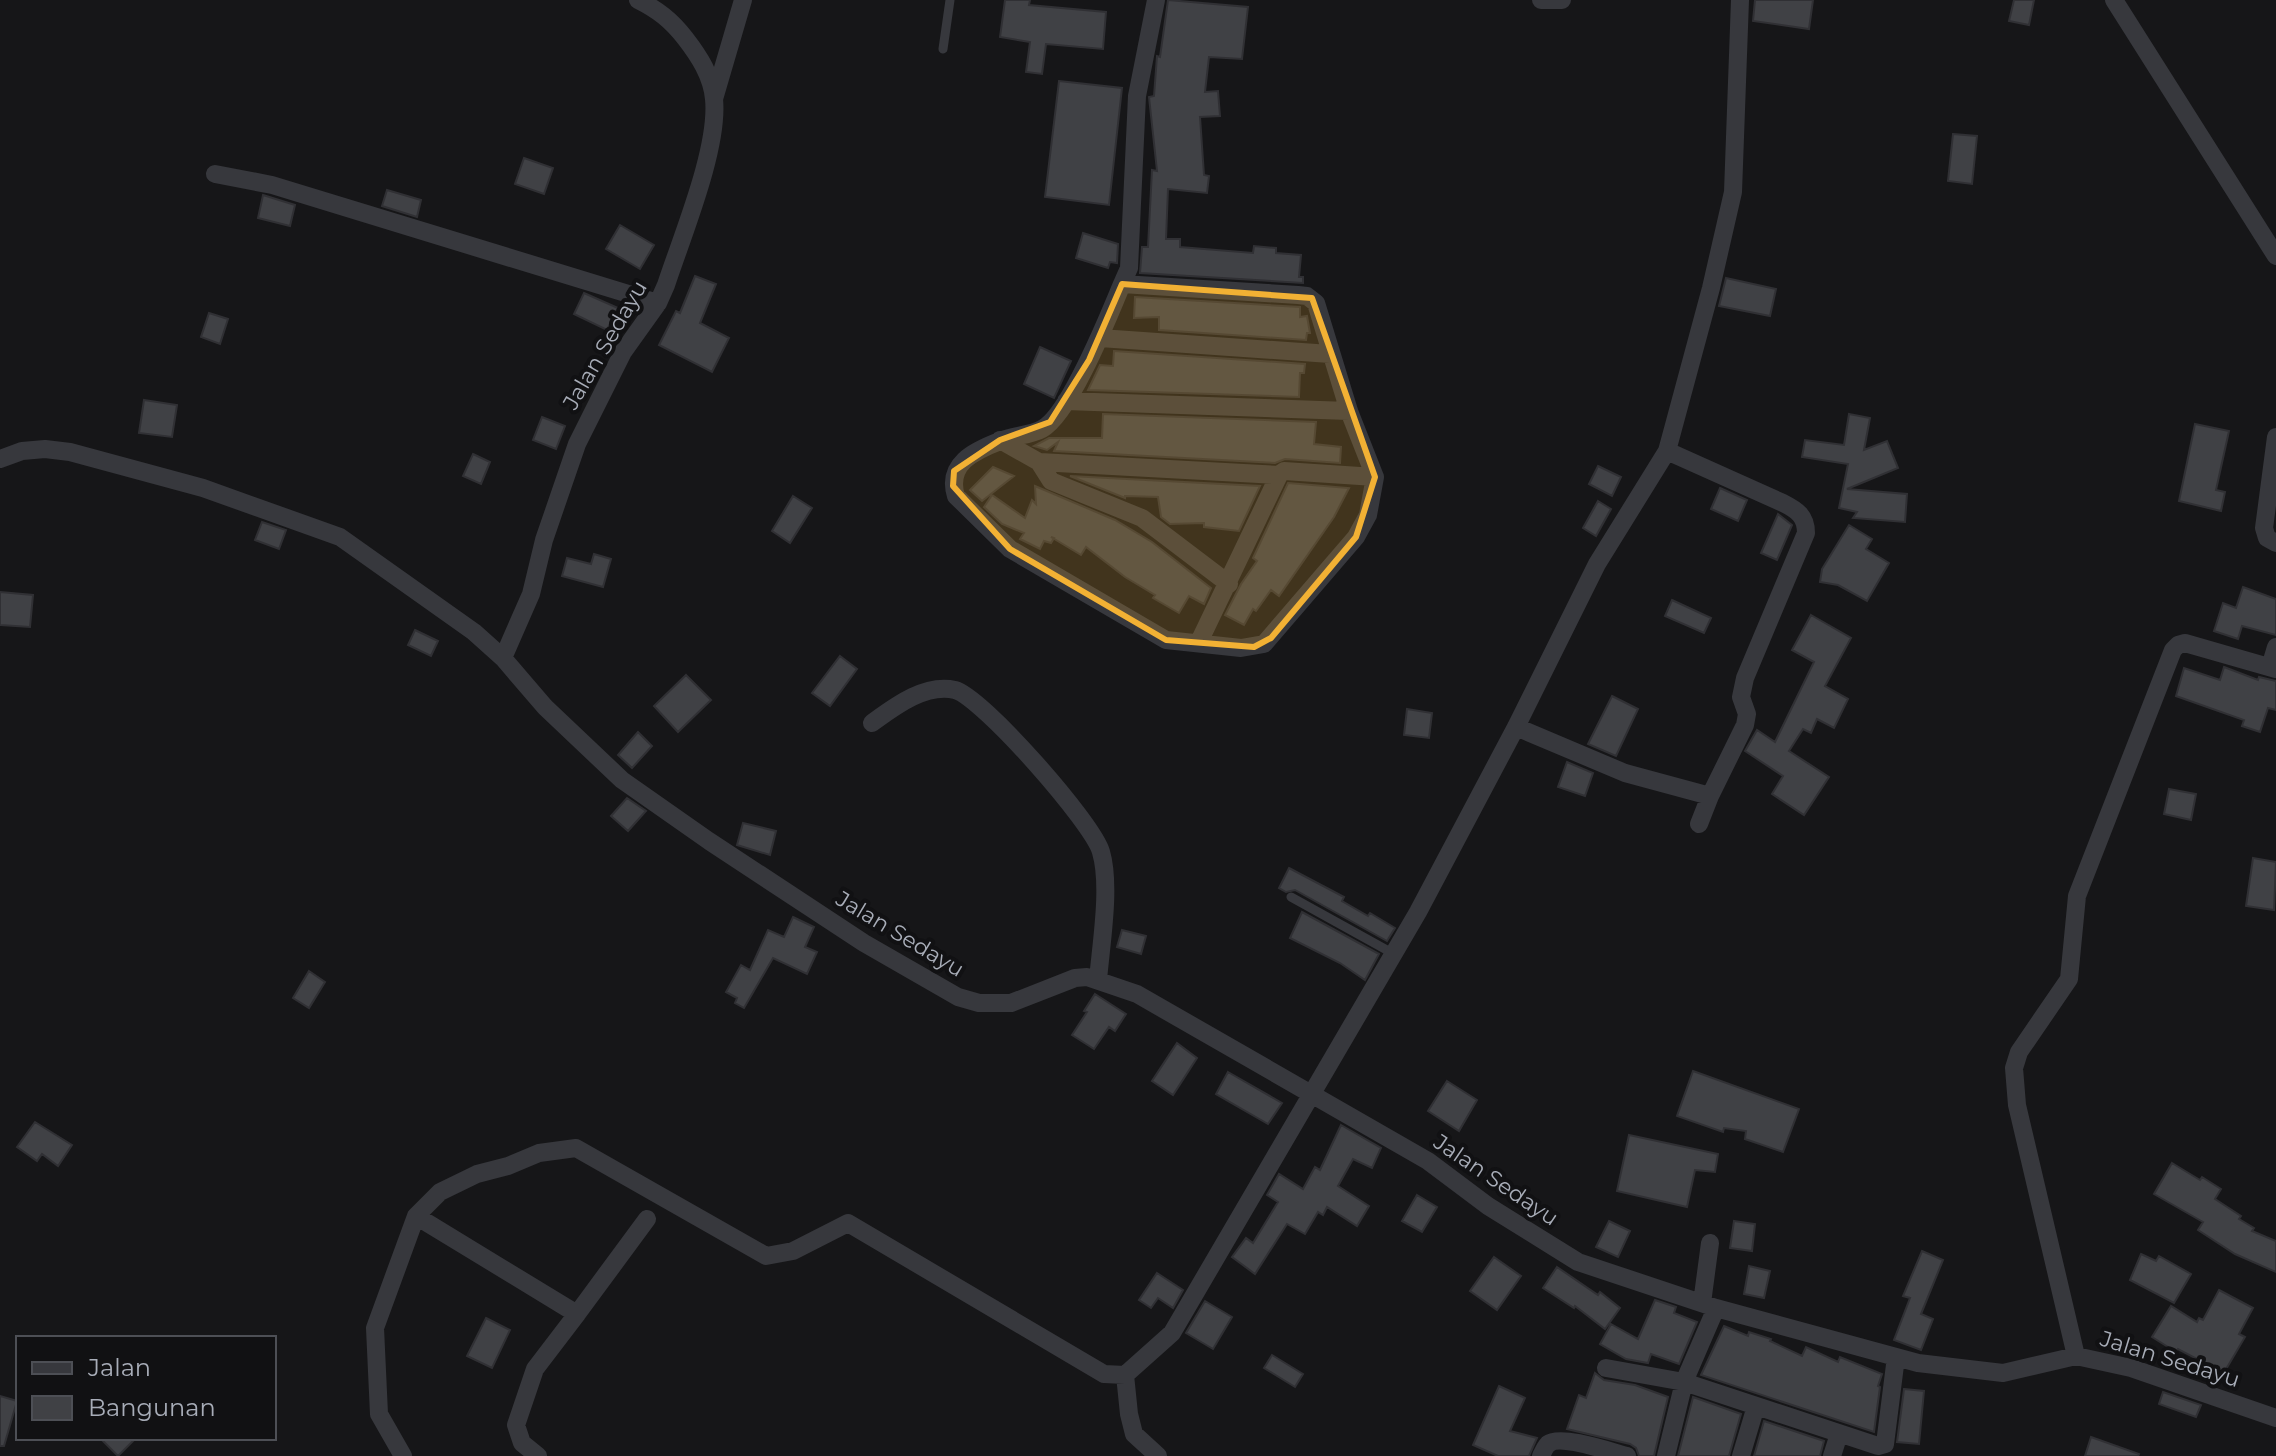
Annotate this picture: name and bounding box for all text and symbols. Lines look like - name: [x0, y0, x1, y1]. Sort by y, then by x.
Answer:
- street label: Jalan Sedayu: [557, 276, 653, 415]
- street label: Jalan Sedayu: [830, 885, 969, 983]
- street label: Jalan Sedayu: [1428, 1128, 1563, 1232]
- street label: Jalan Sedayu: [2096, 1325, 2243, 1393]
- legend: [16, 1336, 276, 1440]
- text: Jalan: [87, 1353, 151, 1382]
- text: Bangunan: [88, 1393, 216, 1422]

